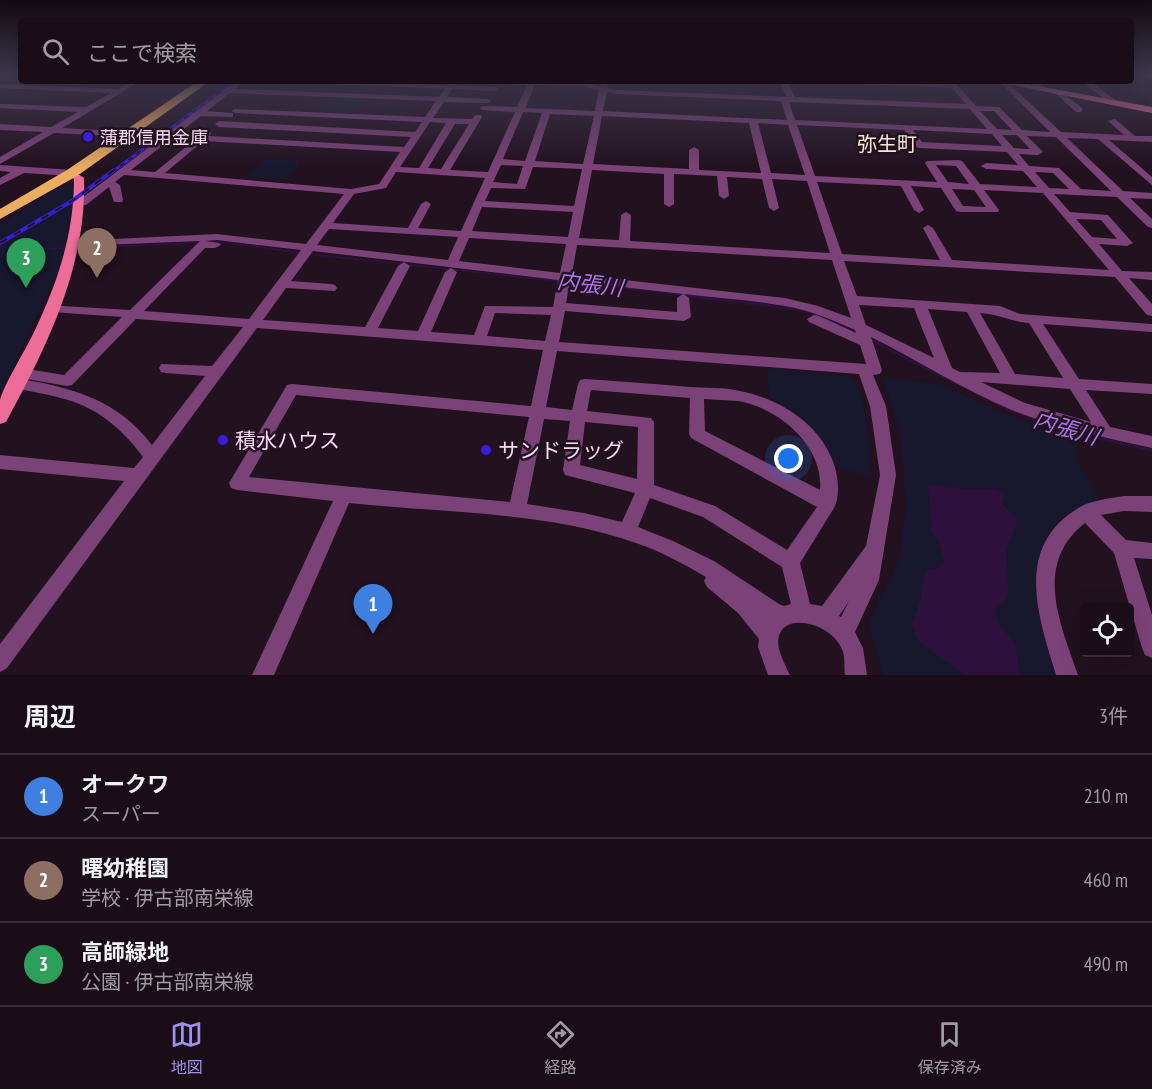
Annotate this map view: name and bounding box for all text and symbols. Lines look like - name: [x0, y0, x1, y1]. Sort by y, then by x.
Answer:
- search box: [18, 18, 1134, 84]
- icon: search: [39, 35, 72, 68]
- text: ここで検索: [87, 39, 197, 67]
- place label: 蒲郡信用金庫: [100, 126, 208, 149]
- marker: 蒲郡信用金庫: [81, 130, 95, 144]
- district label: 弥生町: [857, 131, 917, 157]
- pin: 2: [78, 228, 116, 278]
- pin: 3: [6, 238, 46, 288]
- water label: 内張川: [556, 266, 626, 302]
- water label: 内張川: [1030, 405, 1104, 452]
- place label: 積水ハウス: [235, 427, 340, 454]
- marker: 積水ハウス: [216, 433, 230, 447]
- place label: サンドラッグ: [498, 437, 624, 464]
- marker: サンドラッグ: [479, 443, 493, 457]
- your location: [774, 444, 803, 473]
- pin: 1: [354, 584, 392, 634]
- map controls: [1080, 603, 1134, 657]
- button: locate: [1080, 603, 1134, 657]
- text: 周辺: [24, 700, 76, 733]
- text: 3件: [1099, 703, 1128, 729]
- text: オークワ: [81, 770, 169, 798]
- text: 1: [39, 783, 48, 809]
- text: 210 m: [1084, 783, 1128, 809]
- text: スーパー: [81, 801, 161, 827]
- text: 曙幼稚園: [81, 854, 169, 882]
- text: 2: [39, 867, 48, 893]
- text: 460 m: [1084, 867, 1128, 893]
- text: 学校 · 伊古部南栄線: [81, 885, 254, 911]
- text: 高師緑地: [81, 938, 169, 966]
- text: 3: [39, 951, 48, 977]
- text: 490 m: [1084, 951, 1128, 977]
- text: 公園 · 伊古部南栄線: [81, 969, 254, 995]
- tab: 地図: [170, 1018, 203, 1078]
- tab: 経路: [544, 1018, 577, 1078]
- tab: 保存済み: [918, 1018, 982, 1078]

